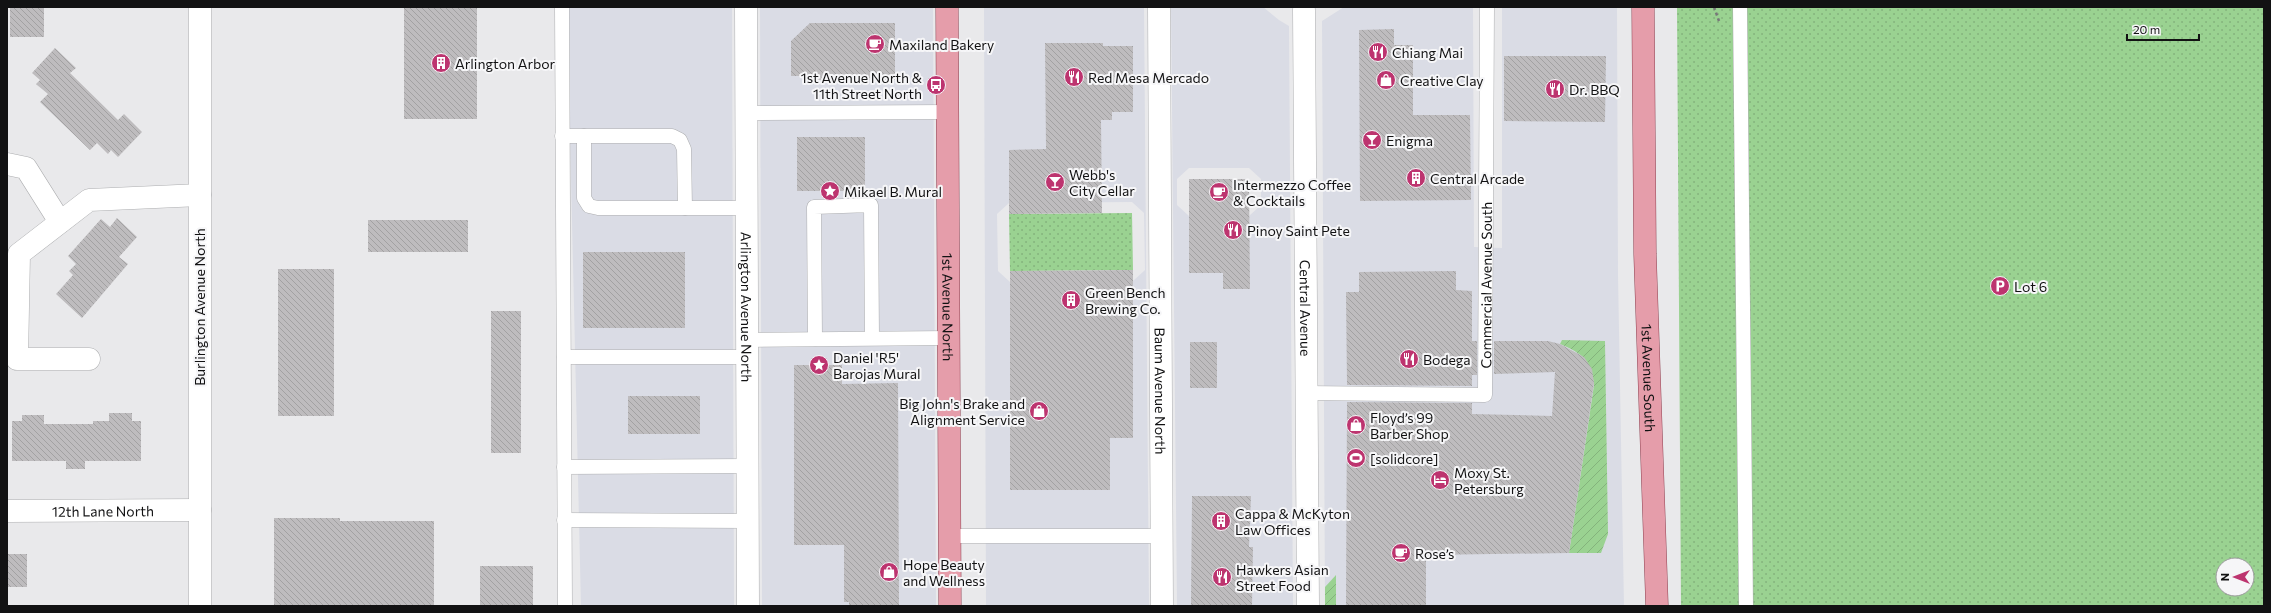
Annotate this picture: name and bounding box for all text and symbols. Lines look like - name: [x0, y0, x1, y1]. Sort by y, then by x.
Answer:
- scale bar: [2127, 16, 2199, 42]
- text: 20 m: [2133, 22, 2160, 36]
- cafe icon: Maxiland Bakery: [864, 33, 886, 55]
- place label: Maxiland Bakery: [889, 36, 994, 53]
- restaurant icon: Chiang Mai: [1367, 41, 1389, 63]
- place label: Chiang Mai: [1392, 44, 1463, 61]
- building icon: Arlington Arbor: [430, 52, 452, 74]
- place label: Arlington Arbor: [455, 55, 556, 72]
- restaurant icon: Red Mesa Mercado: [1063, 66, 1085, 88]
- place label: 1st Avenue North & 11th Street North: [801, 69, 923, 102]
- place label: Red Mesa Mercado: [1088, 69, 1209, 86]
- shop icon: Creative Clay: [1375, 69, 1397, 91]
- place label: Creative Clay: [1400, 72, 1484, 89]
- bus stop icon: 1st Avenue North & 11th Street North: [925, 74, 947, 96]
- restaurant icon: Dr. BBQ: [1544, 78, 1566, 100]
- place label: Dr. BBQ: [1569, 81, 1620, 98]
- bar icon: Enigma: [1361, 129, 1383, 151]
- place label: Enigma: [1386, 132, 1433, 149]
- place label: Webb's City Cellar: [1069, 166, 1135, 199]
- building icon: Central Arcade: [1405, 167, 1427, 189]
- place label: Central Arcade: [1430, 170, 1524, 187]
- bar icon: Webb's City Cellar: [1044, 171, 1066, 193]
- place label: Intermezzo Coffee & Cocktails: [1233, 176, 1351, 209]
- place icon: Mikael B. Mural: [819, 180, 841, 202]
- cafe icon: Intermezzo Coffee & Cocktails: [1208, 181, 1230, 203]
- place label: Mikael B. Mural: [844, 183, 942, 200]
- street label: Commercial Avenue South: [1477, 202, 1494, 369]
- restaurant icon: Pinoy Saint Pete: [1222, 219, 1244, 241]
- place label: Pinoy Saint Pete: [1247, 222, 1350, 239]
- street label: Burlington Avenue North: [191, 228, 208, 386]
- street label: Arlington Avenue North: [738, 232, 756, 382]
- street label: 1st Avenue North: [940, 253, 957, 361]
- street label: Central Avenue: [1297, 260, 1315, 356]
- parking icon: Lot 6: [1989, 275, 2011, 297]
- place label: Lot 6: [2014, 278, 2047, 295]
- place label: Green Bench Brewing Co.: [1085, 284, 1165, 317]
- building icon: Green Bench Brewing Co.: [1060, 289, 1082, 311]
- street label: 1st Avenue South: [1639, 323, 1660, 432]
- street label: Baum Avenue North: [1152, 328, 1170, 454]
- restaurant icon: Bodega: [1398, 348, 1420, 370]
- place label: Daniel 'R5' Barojas Mural: [833, 349, 921, 382]
- place label: Bodega: [1423, 351, 1471, 368]
- place icon: Daniel 'R5' Barojas Mural: [808, 354, 830, 376]
- place label: Big John's Brake and Alignment Service: [899, 395, 1025, 428]
- shop icon: Big John's Brake and Alignment Service: [1028, 400, 1050, 422]
- place label: Floyd’s 99 Barber Shop: [1370, 409, 1449, 442]
- shop icon: Floyd’s 99 Barber Shop: [1345, 414, 1367, 436]
- sports icon: [solidcore]: [1345, 447, 1367, 469]
- place label: [solidcore]: [1370, 450, 1438, 467]
- place label: Moxy St. Petersburg: [1454, 464, 1524, 497]
- hotel icon: Moxy St. Petersburg: [1429, 469, 1451, 491]
- street label: 12th Lane North: [52, 502, 154, 519]
- place label: Cappa & McKyton Law Offices: [1235, 505, 1350, 538]
- building icon: Cappa & McKyton Law Offices: [1210, 510, 1232, 532]
- cafe icon: Rose’s: [1390, 542, 1412, 564]
- place label: Rose’s: [1415, 545, 1454, 562]
- place label: Hope Beauty and Wellness: [903, 556, 985, 589]
- north arrow: [2215, 557, 2255, 597]
- shop icon: Hope Beauty and Wellness: [878, 561, 900, 583]
- place label: Hawkers Asian Street Food: [1236, 561, 1329, 594]
- restaurant icon: Hawkers Asian Street Food: [1211, 566, 1233, 588]
- text: N: [2218, 573, 2231, 581]

